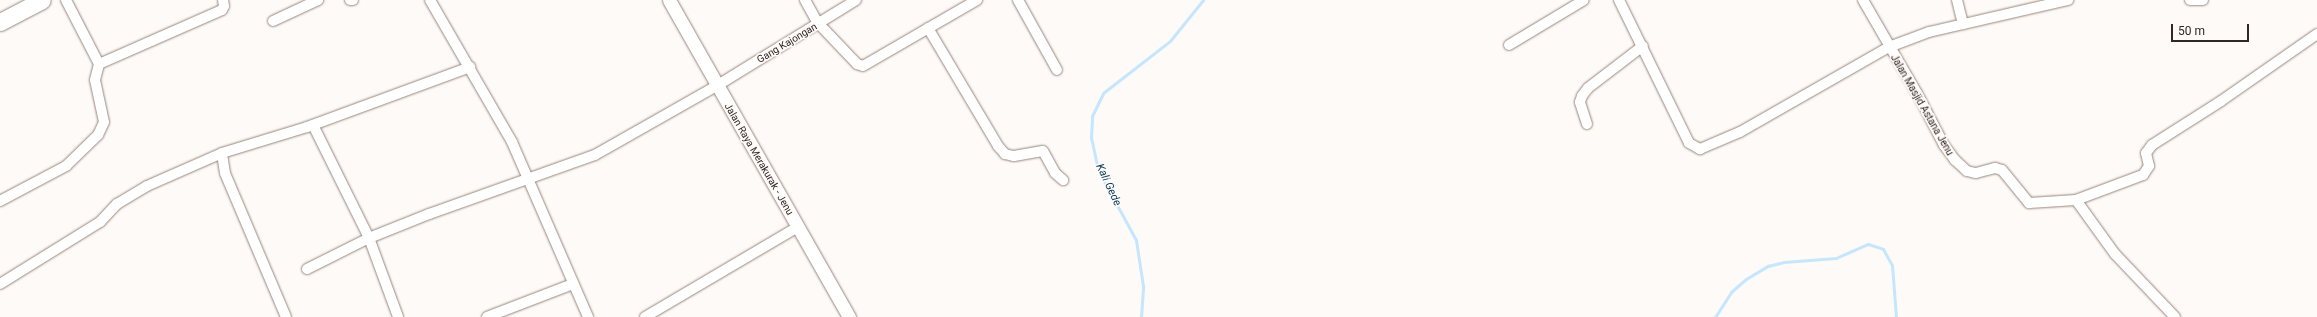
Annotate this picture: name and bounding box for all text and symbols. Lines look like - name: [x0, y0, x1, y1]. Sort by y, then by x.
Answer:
- scale bar: [2173, 16, 2251, 42]
- street label: Gang Kajongan: [755, 20, 819, 66]
- text: 50 m: [2178, 24, 2205, 38]
- street label: Jalan Masjid Astana Jenu: [1888, 52, 1956, 158]
- street label: Jalan Raya Merakurak - Jenu: [722, 101, 796, 217]
- water label: Kali Gede: [1093, 162, 1123, 208]

